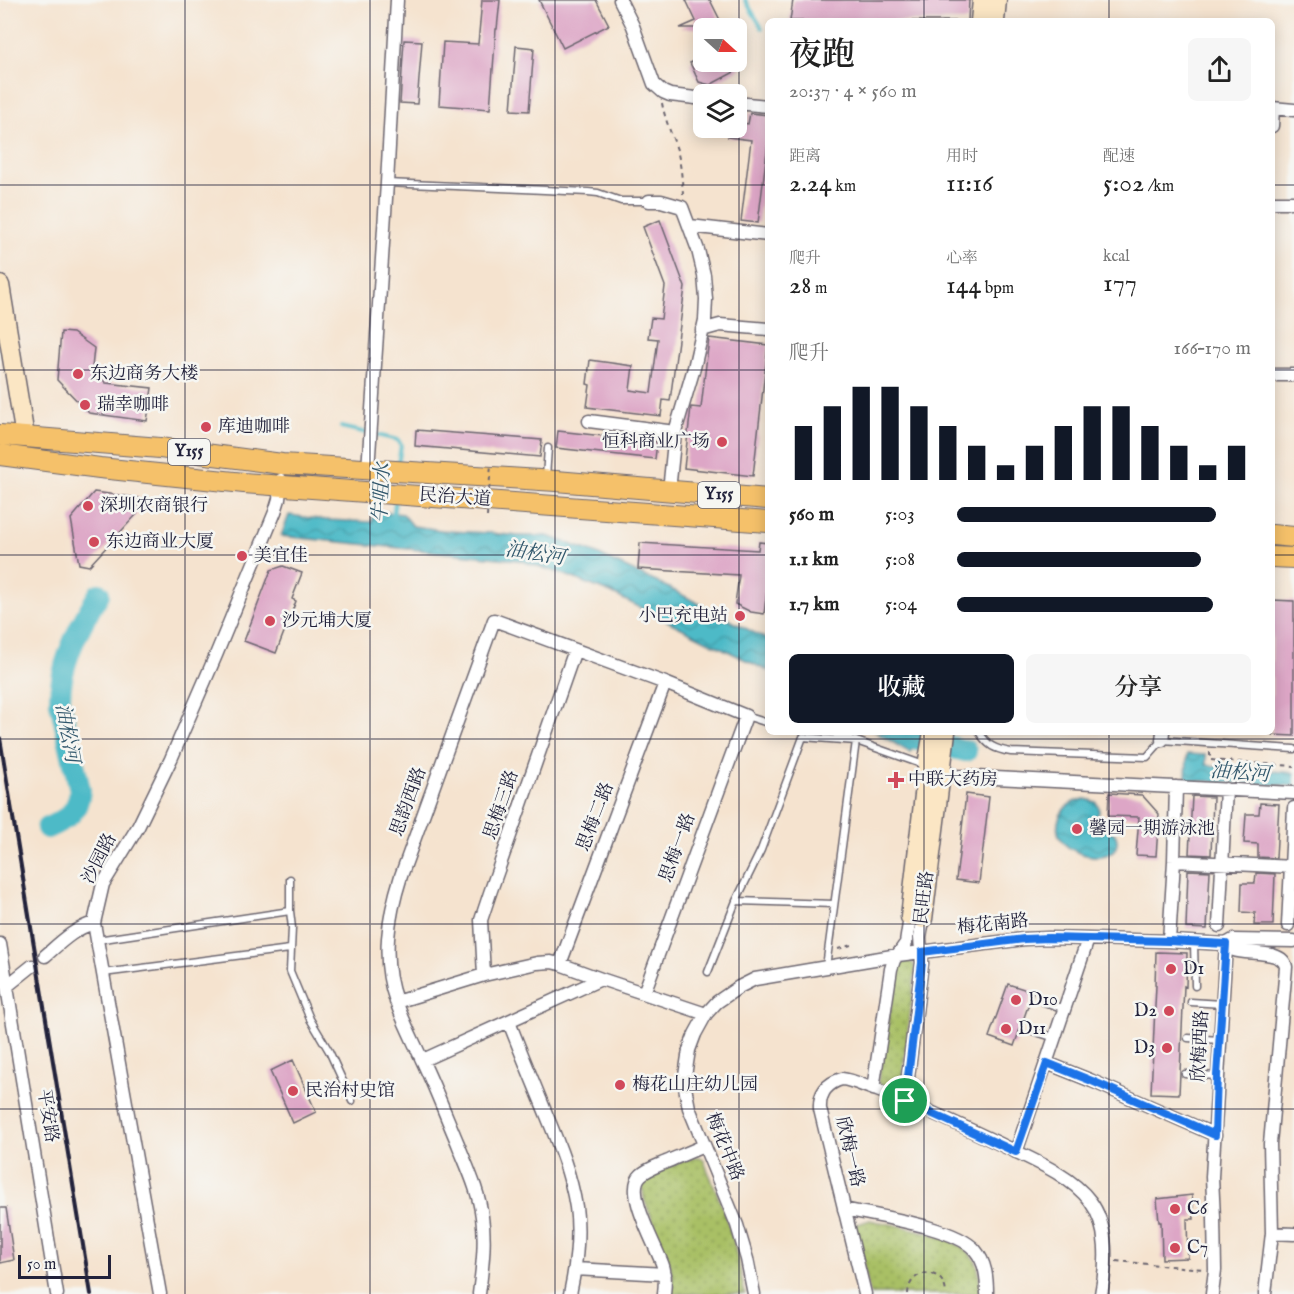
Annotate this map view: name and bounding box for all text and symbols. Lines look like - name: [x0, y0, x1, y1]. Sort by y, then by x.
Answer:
- north arrow: [693, 18, 747, 72]
- map controls: [693, 18, 747, 138]
- text: 夜跑: [789, 35, 855, 77]
- button: share: [1188, 38, 1251, 101]
- text: 20:37 · 4 × 560 m: [789, 79, 917, 104]
- button: layers: [693, 84, 747, 138]
- text: 距离: [789, 147, 821, 167]
- text: 用时: [946, 147, 978, 167]
- text: 配速: [1103, 147, 1135, 167]
- text: 2.24: [789, 167, 832, 200]
- text: 11:16: [946, 167, 993, 200]
- text: 5:02: [1103, 167, 1144, 200]
- text: km: [832, 177, 856, 197]
- text: /km: [1144, 177, 1174, 197]
- text: kcal: [1103, 247, 1130, 267]
- text: 爬升: [789, 249, 821, 269]
- text: 心率: [946, 249, 978, 269]
- text: 177: [1103, 267, 1137, 300]
- text: 28: [789, 269, 811, 302]
- text: 144: [946, 269, 981, 302]
- text: m: [811, 279, 827, 299]
- text: bpm: [981, 279, 1014, 299]
- text: 166–170 m: [1174, 336, 1251, 361]
- text: 爬升: [789, 341, 829, 366]
- place label: 东边商务大楼: [90, 363, 198, 386]
- marker: 东边商务大楼: [71, 367, 85, 381]
- place label: 瑞幸咖啡: [97, 394, 169, 417]
- marker: 瑞幸咖啡: [78, 398, 92, 412]
- place label: 库迪咖啡: [218, 416, 290, 439]
- marker: 库迪咖啡: [199, 420, 213, 434]
- place label: 恒科商业广场: [602, 431, 710, 454]
- marker: 恒科商业广场: [715, 435, 729, 449]
- road number: Y155: [168, 439, 210, 465]
- water label: 牛咀水: [368, 460, 396, 524]
- road number: Y155: [698, 482, 740, 508]
- street label: 民治大道: [418, 484, 492, 512]
- place label: 深圳农商银行: [100, 495, 208, 518]
- marker: 深圳农商银行: [81, 499, 95, 513]
- text: 560 m: [789, 502, 834, 527]
- text: 5:03: [885, 502, 915, 527]
- place label: 东边商业大厦: [106, 531, 214, 554]
- marker: 东边商业大厦: [87, 535, 101, 549]
- water label: 油松河: [503, 537, 570, 572]
- place label: 美宜佳: [254, 545, 308, 568]
- text: 1.1 km: [789, 547, 839, 572]
- text: 5:08: [885, 547, 915, 572]
- marker: 美宜佳: [235, 549, 249, 563]
- text: 1.7 km: [789, 592, 840, 617]
- text: 5:04: [885, 592, 917, 617]
- place label: 小巴充电站: [638, 605, 728, 628]
- marker: 小巴充电站: [733, 609, 747, 623]
- place label: 沙元埔大厦: [282, 610, 372, 633]
- marker: 沙元埔大厦: [263, 614, 277, 628]
- button: 收藏: [789, 654, 1014, 723]
- button: 分享: [1026, 654, 1251, 723]
- water label: 油松河: [49, 701, 85, 768]
- water label: 油松河: [1209, 758, 1274, 788]
- street label: 思韵西路: [386, 764, 432, 840]
- street label: 思梅三路: [479, 767, 525, 843]
- place label: 中联大药房: [908, 769, 998, 792]
- marker: 中联大药房: [889, 773, 903, 787]
- street label: 思梅二路: [572, 779, 620, 855]
- street label: 思梅一路: [655, 810, 701, 886]
- place label: 馨园一期游泳池: [1089, 817, 1215, 841]
- marker: 馨园一期游泳池: [1070, 822, 1084, 836]
- street label: 沙园路: [77, 830, 123, 888]
- street label: 民旺路: [910, 870, 940, 926]
- street label: 梅花南路: [956, 910, 1030, 940]
- place label: D1: [1183, 958, 1204, 981]
- marker: D1: [1164, 962, 1178, 976]
- place label: D10: [1028, 989, 1058, 1012]
- marker: D10: [1009, 993, 1023, 1007]
- place label: D2: [1134, 1000, 1157, 1023]
- marker: D2: [1162, 1004, 1176, 1018]
- street label: 欣梅西路: [1188, 1009, 1214, 1083]
- place label: D11: [1018, 1018, 1046, 1041]
- marker: D11: [999, 1022, 1013, 1036]
- place label: D3: [1134, 1037, 1155, 1060]
- marker: D3: [1160, 1041, 1174, 1055]
- place label: 梅花山庄幼儿园: [632, 1074, 758, 1097]
- pin: [879, 1075, 930, 1126]
- marker: 梅花山庄幼儿园: [613, 1078, 627, 1092]
- place label: 民治村史馆: [305, 1080, 395, 1103]
- marker: 民治村史馆: [286, 1084, 300, 1098]
- icon: arrive: [888, 1084, 921, 1117]
- street label: 平安路: [31, 1088, 63, 1144]
- street label: 梅花中路: [700, 1109, 748, 1185]
- street label: 欣梅一路: [830, 1114, 868, 1190]
- place label: C6: [1187, 1198, 1208, 1221]
- marker: C6: [1168, 1202, 1182, 1216]
- place label: C7: [1187, 1237, 1208, 1260]
- marker: C7: [1168, 1241, 1182, 1255]
- scale bar: [18, 1252, 111, 1280]
- text: 50 m: [27, 1255, 56, 1275]

